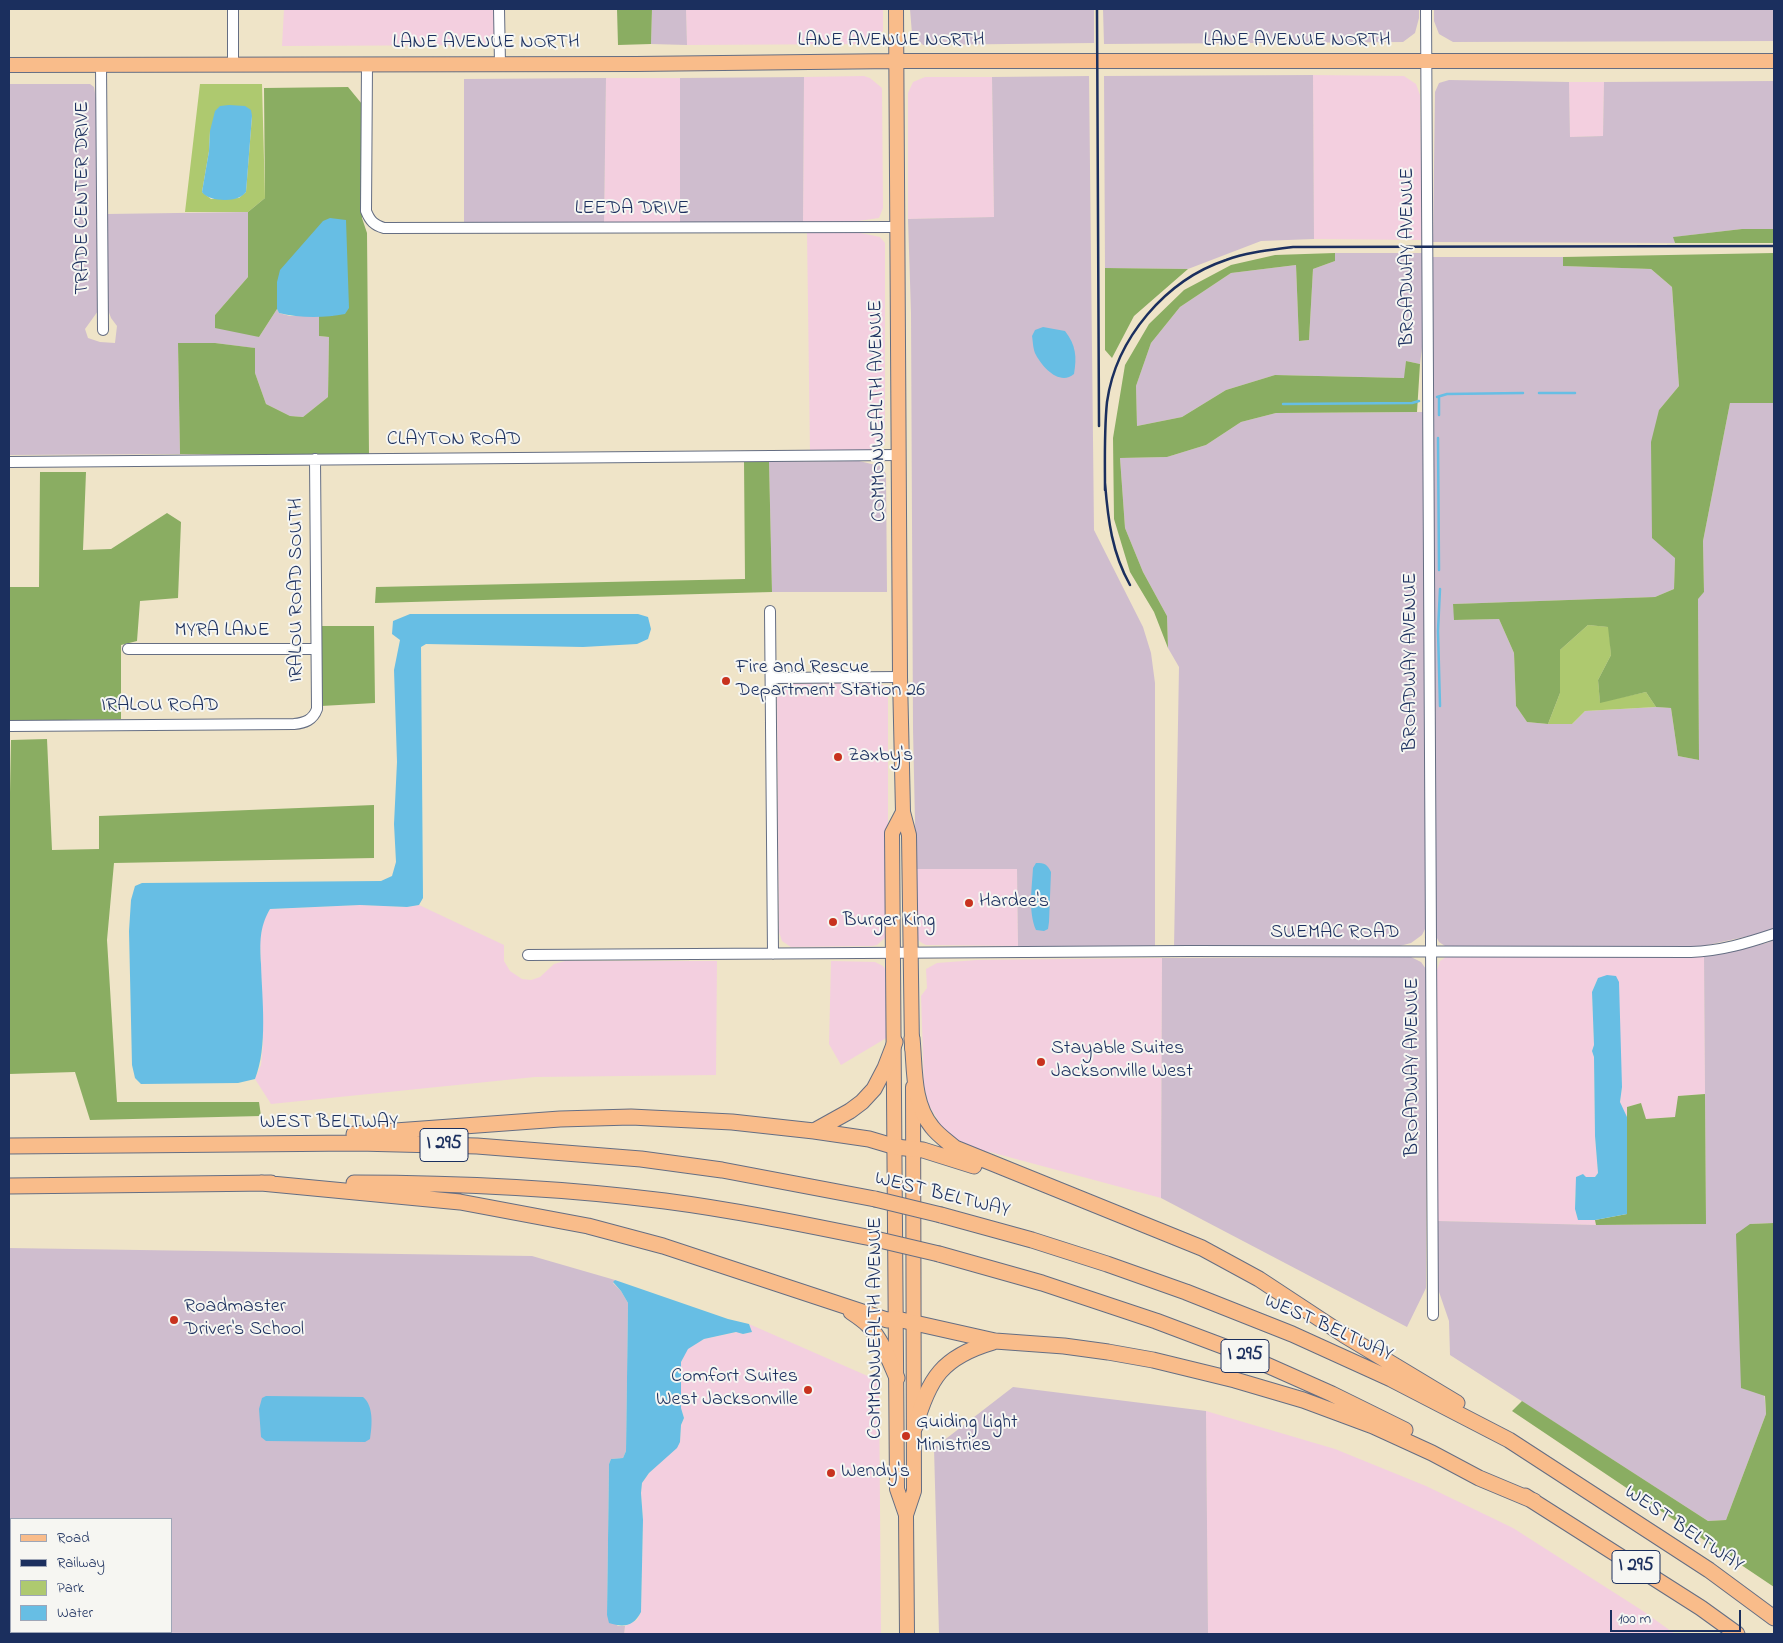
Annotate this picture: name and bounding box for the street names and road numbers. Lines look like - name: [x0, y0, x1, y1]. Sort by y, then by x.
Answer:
- street label: LANE AVENUE NORTH: [797, 30, 985, 54]
- street label: LANE AVENUE NORTH: [1203, 30, 1391, 54]
- street label: LANE AVENUE NORTH: [392, 32, 580, 56]
- street label: TRADE CENTER DRIVE: [72, 101, 96, 295]
- street label: BROADWAY AVENUE: [1397, 168, 1421, 346]
- street label: LEEDA DRIVE: [575, 198, 689, 222]
- street label: COMMONWEALTH AVENUE: [865, 300, 893, 522]
- street label: CLAYTON ROAD: [387, 429, 521, 453]
- street label: IRALOU ROAD SOUTH: [286, 498, 310, 682]
- street label: BROADWAY AVENUE: [1400, 573, 1424, 751]
- street label: MYRA LANE: [174, 620, 270, 644]
- street label: IRALOU ROAD: [101, 695, 219, 719]
- street label: SUEMAC ROAD: [1270, 922, 1400, 946]
- street label: BROADWAY AVENUE: [1402, 978, 1426, 1156]
- street label: WEST BELTWAY: [260, 1112, 398, 1136]
- road number: I 295: [420, 1128, 468, 1162]
- street label: WEST BELTWAY: [872, 1168, 1012, 1224]
- street label: COMMONWEALTH AVENUE: [865, 1217, 889, 1439]
- street label: WEST BELTWAY: [1260, 1290, 1396, 1368]
- road number: I 295: [1221, 1340, 1269, 1372]
- street label: WEST BELTWAY: [1619, 1481, 1747, 1579]
- road number: I 295: [1612, 1550, 1660, 1584]

